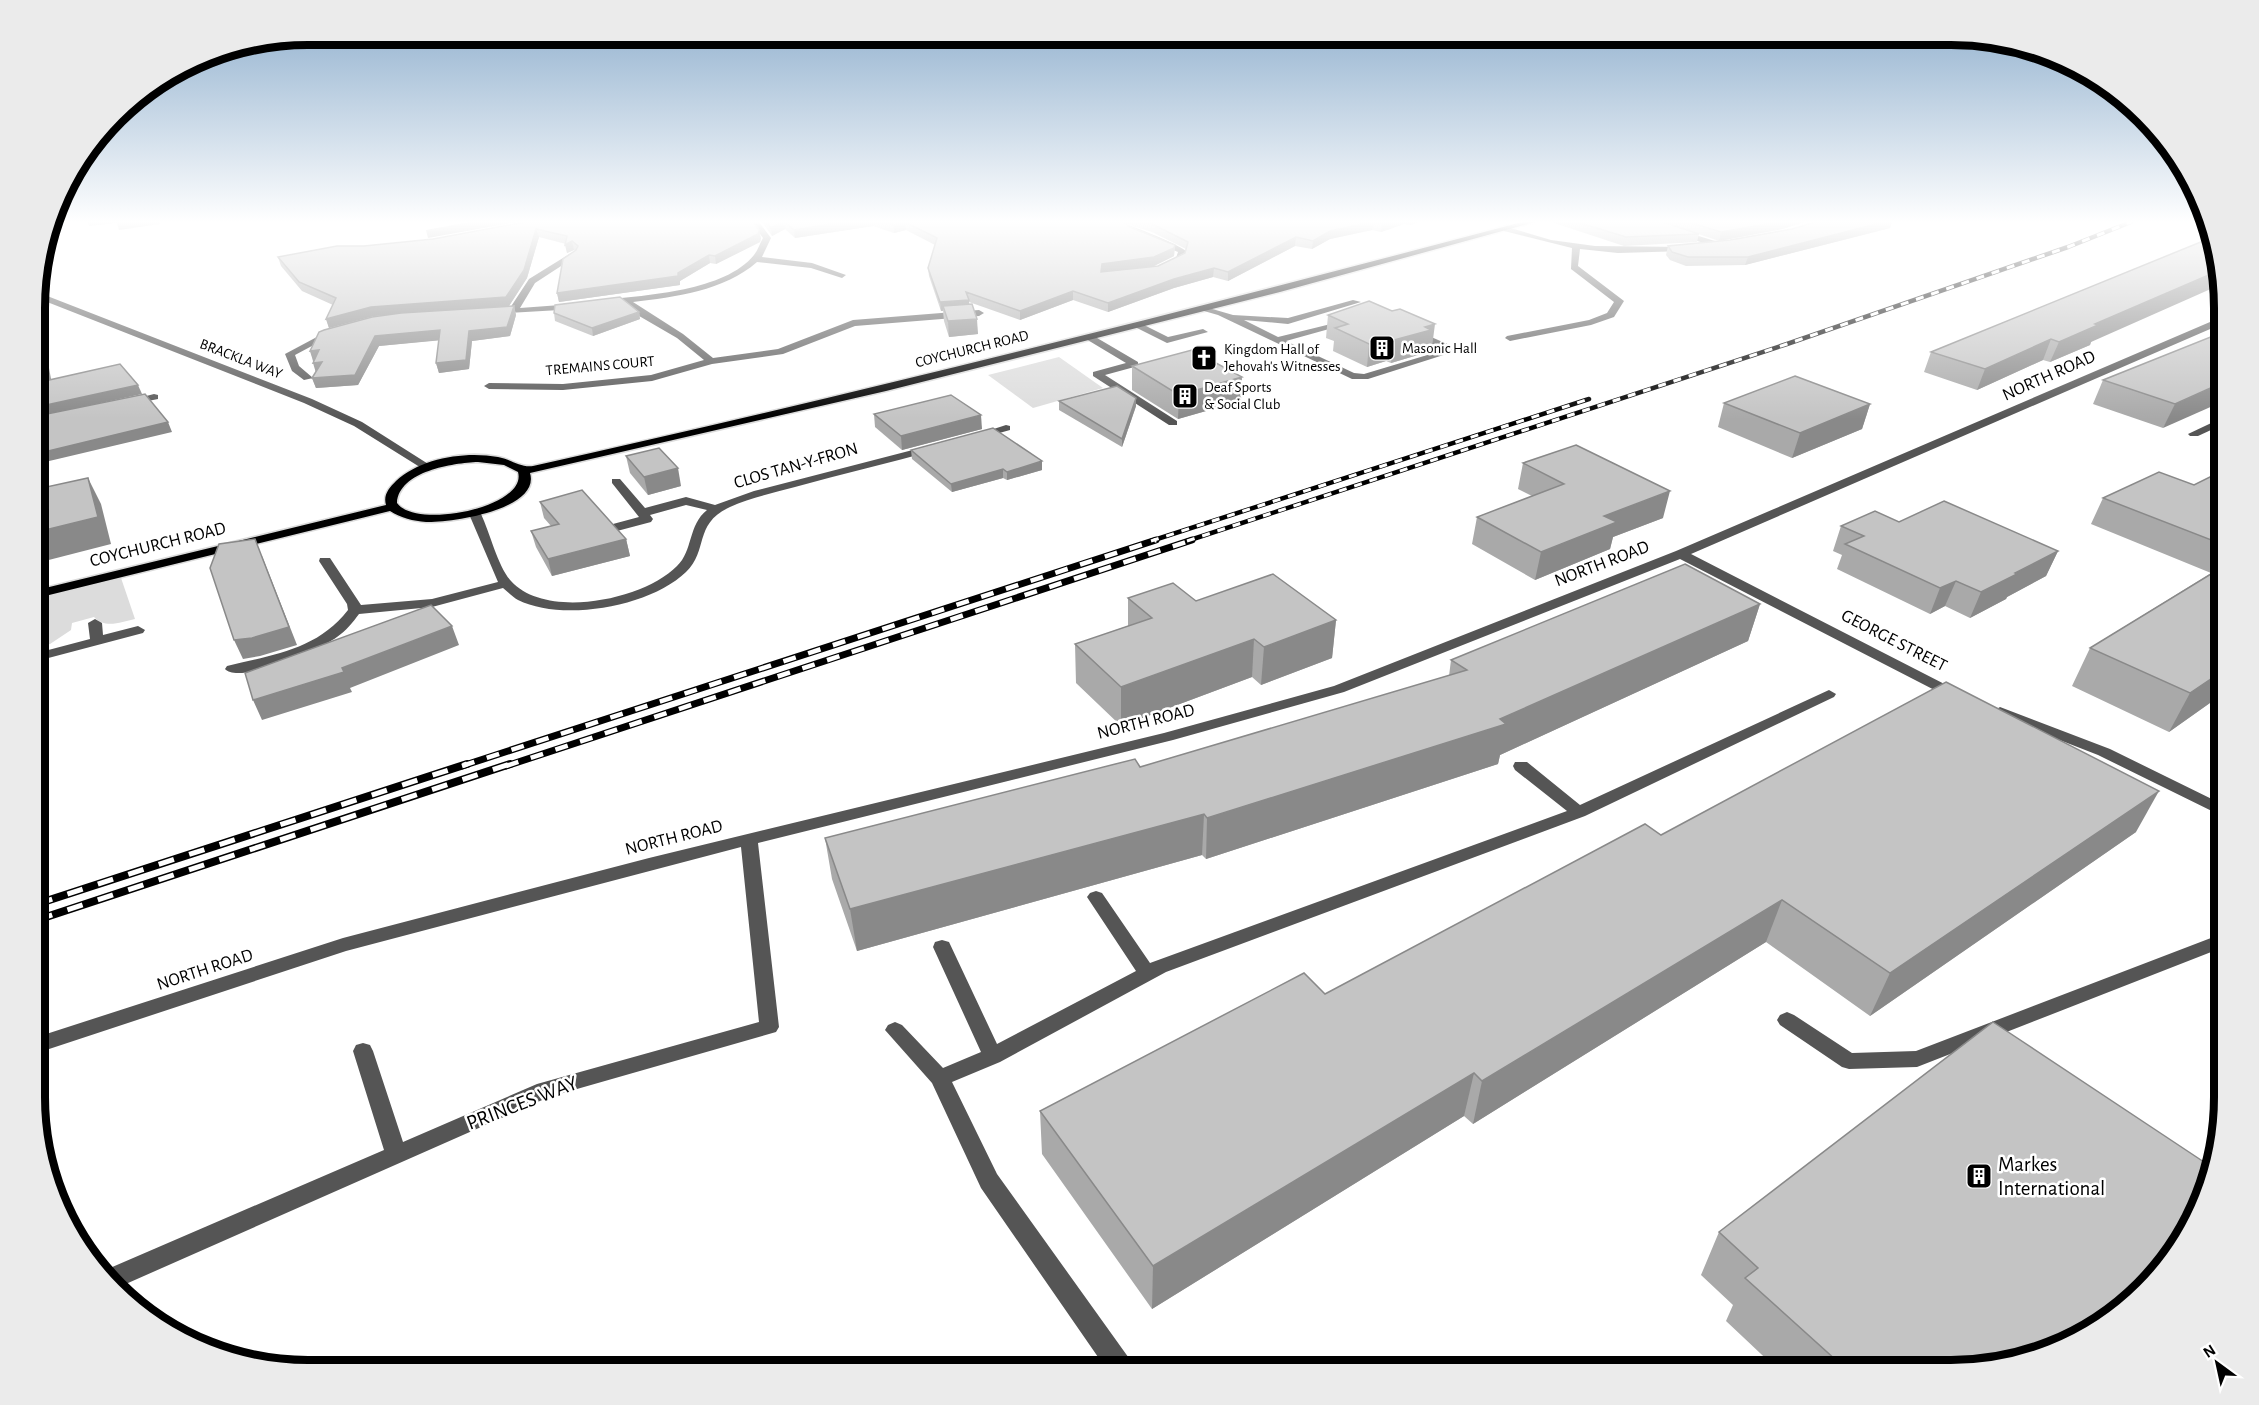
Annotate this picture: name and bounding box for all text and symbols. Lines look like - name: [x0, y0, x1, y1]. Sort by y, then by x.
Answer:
- street label: COYCHURCH ROAD: [914, 328, 1030, 370]
- building icon: Masonic Hall: [1367, 333, 1397, 363]
- street label: BRACKLA WAY: [198, 336, 284, 382]
- place label: Masonic Hall: [1402, 341, 1477, 356]
- place label: Kingdom Hall of Jehovah's Witnesses: [1224, 342, 1341, 374]
- church icon: Kingdom Hall of Jehovah's Witnesses: [1189, 343, 1219, 373]
- street label: NORTH ROAD: [2000, 347, 2098, 405]
- street label: TREMAINS COURT: [545, 354, 656, 378]
- place label: Deaf Sports & Social Club: [1204, 380, 1281, 412]
- building icon: Deaf Sports & Social Club: [1170, 381, 1200, 411]
- street label: CLOS TAN-Y-FRON: [732, 440, 860, 492]
- street label: COYCHURCH ROAD: [88, 519, 228, 571]
- street label: NORTH ROAD: [1552, 538, 1652, 590]
- street label: GEORGE STREET: [1838, 607, 1950, 675]
- street label: NORTH ROAD: [1095, 701, 1197, 743]
- street label: NORTH ROAD: [623, 817, 725, 859]
- street label: NORTH ROAD: [155, 946, 255, 994]
- street label: PRINCES WAY: [464, 1072, 580, 1134]
- place label: Markes International: [1998, 1154, 2105, 1199]
- building icon: Markes International: [1964, 1161, 1994, 1191]
- north arrow: [2187, 1333, 2247, 1393]
- text: N: [2200, 1342, 2218, 1361]

